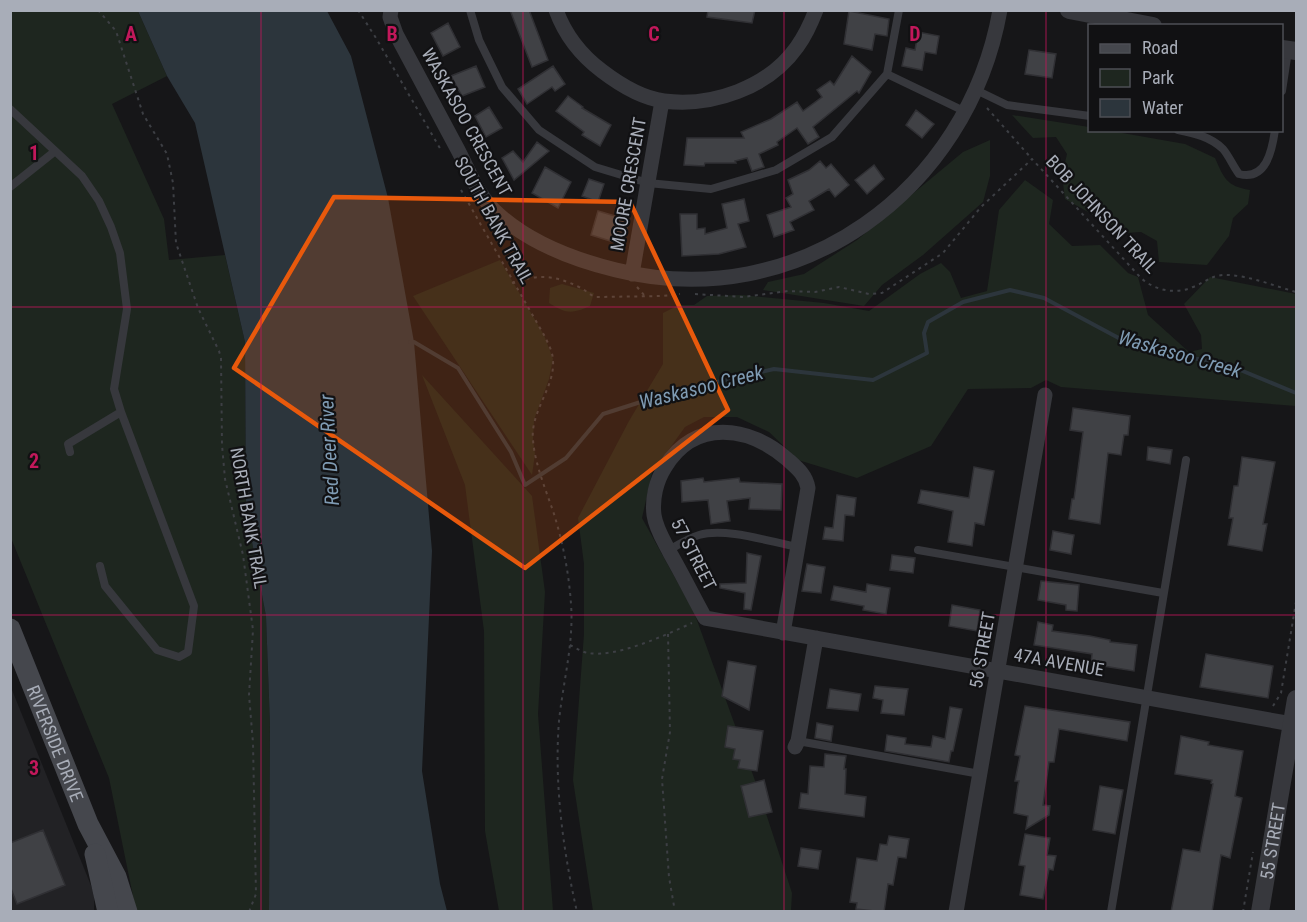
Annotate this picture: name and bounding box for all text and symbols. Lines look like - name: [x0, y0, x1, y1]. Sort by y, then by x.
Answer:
- text: A: [125, 22, 137, 46]
- text: B: [386, 22, 398, 46]
- text: C: [648, 22, 660, 46]
- text: D: [909, 22, 921, 46]
- legend: [1088, 24, 1283, 132]
- text: Road: [1142, 37, 1178, 58]
- street label: WASKASOO CRESCENT: [418, 44, 516, 200]
- text: Park: [1142, 67, 1174, 88]
- text: Water: [1142, 97, 1184, 118]
- street label: MOORE CRESCENT: [606, 116, 650, 252]
- text: 1: [29, 141, 39, 165]
- street label: BOB JOHNSON TRAIL: [1042, 151, 1162, 278]
- street label: SOUTH BANK TRAIL: [450, 153, 538, 288]
- water label: Waskasoo Creek: [1116, 325, 1246, 383]
- water label: Waskasoo Creek: [636, 360, 767, 414]
- water label: Red Deer River: [314, 393, 344, 506]
- street label: NORTH BANK TRAIL: [226, 446, 272, 591]
- text: 2: [29, 449, 39, 473]
- street label: 57 STREET: [667, 515, 721, 593]
- street label: 56 STREET: [965, 610, 999, 690]
- street label: 47A AVENUE: [1012, 644, 1106, 680]
- street label: RIVERSIDE DRIVE: [23, 682, 88, 804]
- text: 3: [29, 756, 39, 780]
- street label: 55 STREET: [1255, 801, 1289, 881]

